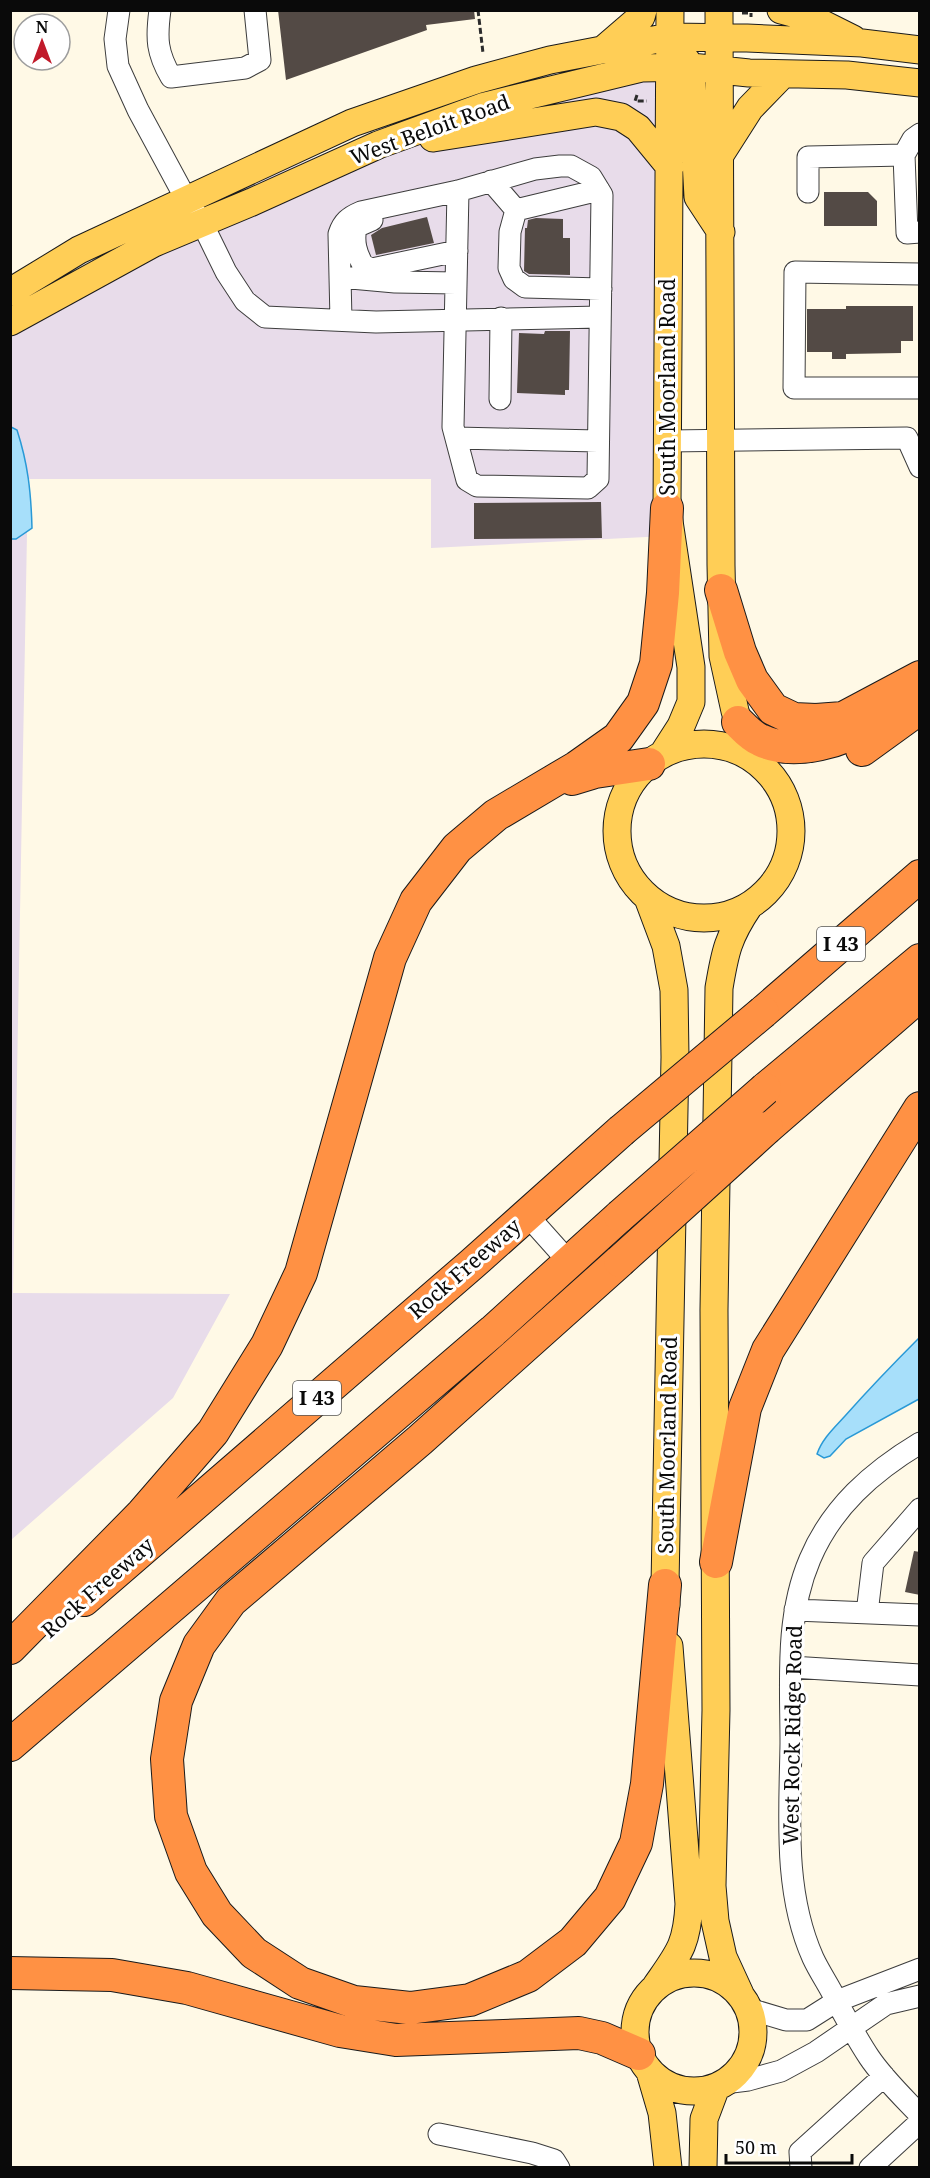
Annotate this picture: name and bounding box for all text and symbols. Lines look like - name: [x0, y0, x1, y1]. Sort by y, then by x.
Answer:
- north arrow: [12, 12, 72, 72]
- text: N: [36, 16, 49, 38]
- street label: West Beloit Road: [346, 87, 514, 171]
- street label: South Moorland Road: [653, 278, 681, 496]
- road number: I 43: [817, 927, 865, 961]
- street label: Rock Freeway: [402, 1212, 526, 1325]
- street label: South Moorland Road: [651, 1336, 683, 1554]
- road number: I 43: [293, 1381, 341, 1415]
- street label: Rock Freeway: [35, 1531, 159, 1644]
- street label: West Rock Ridge Road: [776, 1625, 808, 1845]
- scale bar: [726, 2127, 852, 2165]
- text: 50 m: [735, 2135, 777, 2159]

